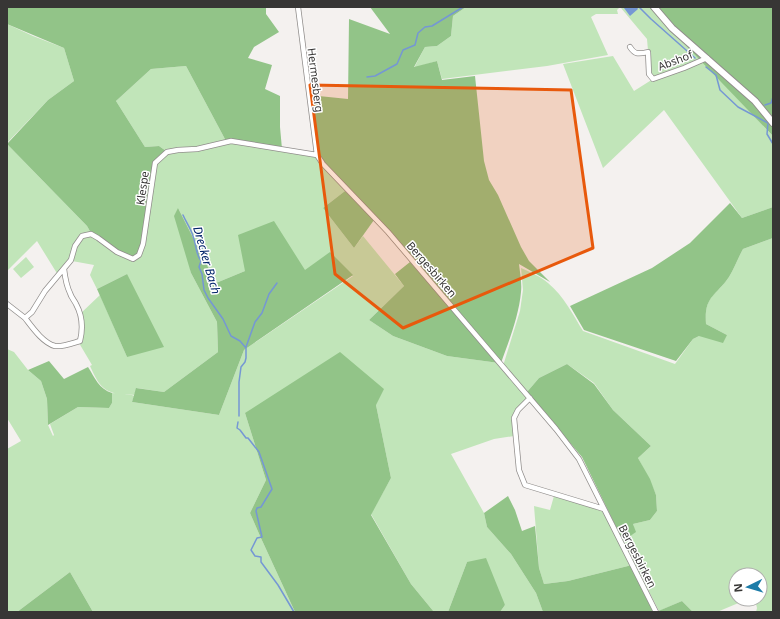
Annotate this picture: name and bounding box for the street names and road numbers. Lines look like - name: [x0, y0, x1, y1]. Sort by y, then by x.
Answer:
- street label: Abshof: [655, 46, 696, 74]
- street label: Hermesberg: [305, 47, 327, 113]
- street label: Klespe: [132, 170, 152, 206]
- street label: Bergesbirken: [404, 238, 460, 300]
- street label: Bergesbirken: [616, 522, 660, 590]

